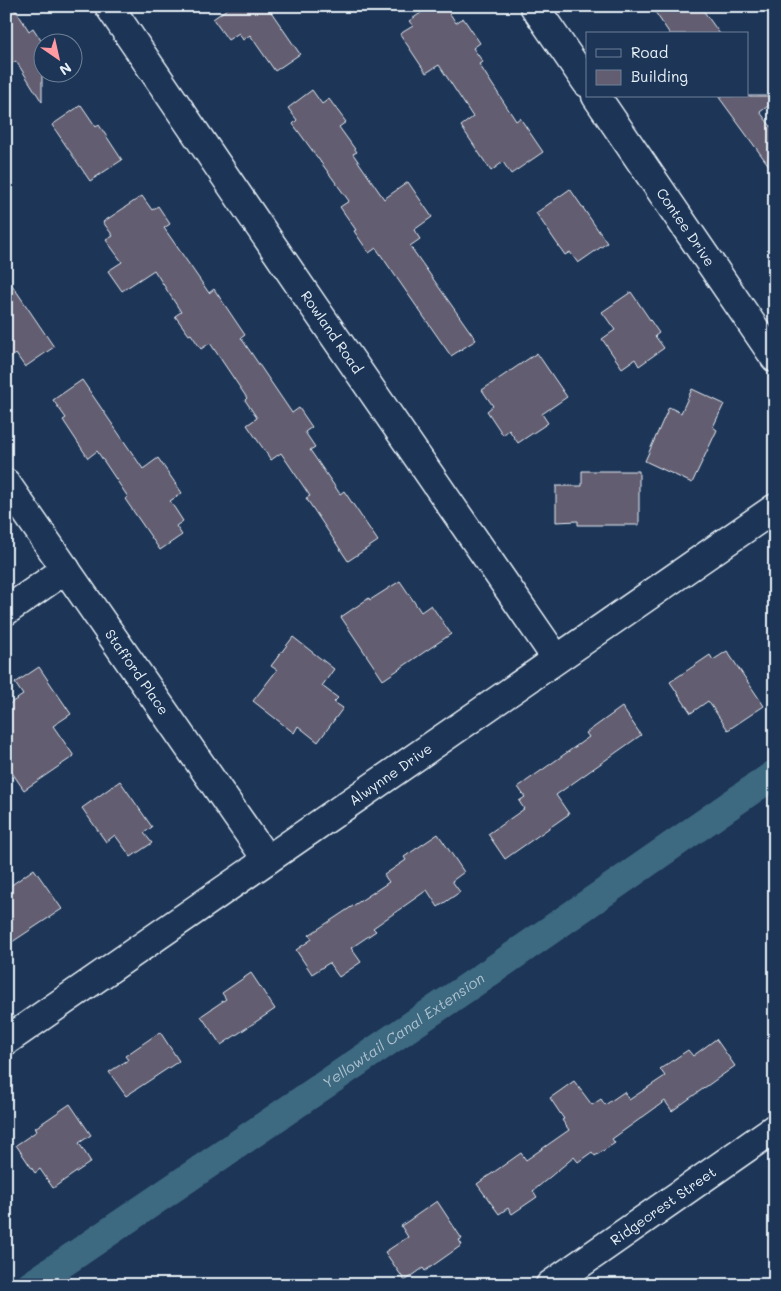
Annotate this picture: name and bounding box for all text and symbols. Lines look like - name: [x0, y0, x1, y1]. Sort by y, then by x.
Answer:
- north arrow: [32, 32, 82, 82]
- legend: [586, 32, 748, 98]
- text: Road: [631, 42, 668, 62]
- text: N: [56, 58, 75, 80]
- text: Building: [631, 66, 688, 86]
- street label: Contee Drive: [653, 184, 720, 270]
- street label: Rowland Road: [297, 287, 367, 377]
- street label: Stafford Place: [101, 625, 174, 718]
- street label: Alwynne Drive: [345, 739, 436, 809]
- water label: Yellowtail Canal Extension: [318, 968, 488, 1092]
- street label: Ridgecrest Street: [606, 1162, 720, 1249]

